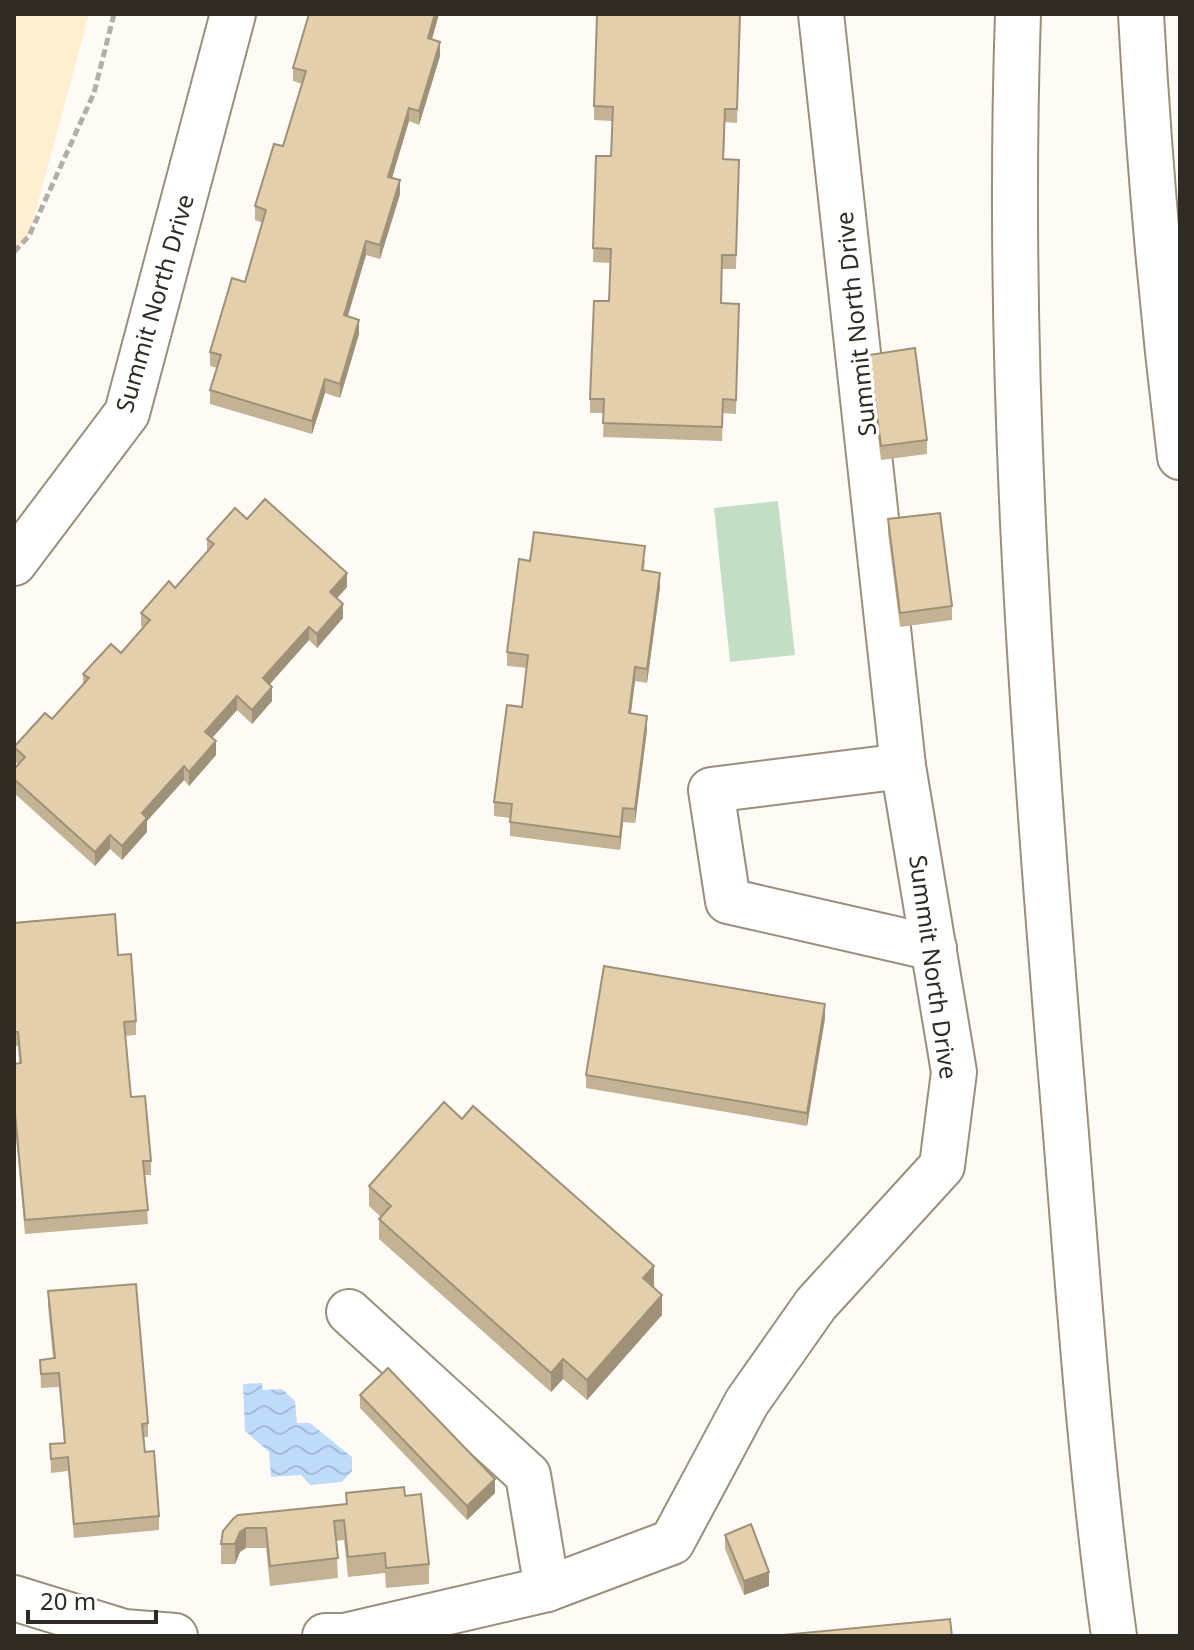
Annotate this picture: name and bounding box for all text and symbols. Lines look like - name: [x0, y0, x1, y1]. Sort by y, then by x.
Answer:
- street label: Summit North Drive: [107, 190, 201, 416]
- street label: Summit North Drive: [827, 210, 883, 438]
- street label: Summit North Drive: [902, 853, 966, 1081]
- scale bar: [28, 1574, 156, 1624]
- text: 20 m: [40, 1584, 96, 1617]

